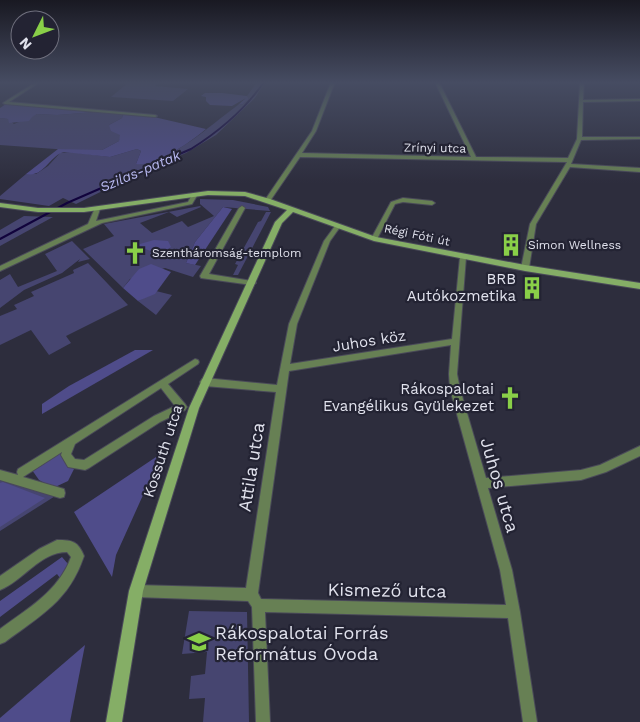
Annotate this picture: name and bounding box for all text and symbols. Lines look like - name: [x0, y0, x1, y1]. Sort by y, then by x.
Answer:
- north arrow: [10, 10, 60, 60]
- text: N: [16, 34, 35, 53]
- street label: Zrínyi utca: [404, 140, 466, 156]
- water label: Szilas-patak: [97, 147, 183, 195]
- street label: Régi Fóti út: [383, 221, 451, 249]
- building icon: Simon Wellness: [498, 232, 524, 258]
- place label: Simon Wellness: [528, 238, 621, 252]
- church icon: Szentháromság-templom: [122, 240, 148, 266]
- place label: Szentháromság-templom: [152, 246, 301, 260]
- place label: BRB Autókozmetika: [407, 270, 517, 305]
- building icon: BRB Autókozmetika: [519, 275, 545, 301]
- street label: Juhos köz: [331, 326, 407, 356]
- place label: Rákospalotai Evangélikus Gyülekezet: [323, 380, 495, 415]
- church icon: Rákospalotai Evangélikus Gyülekezet: [497, 385, 523, 411]
- street label: Kossuth utca: [140, 402, 187, 500]
- street label: Attila utca: [234, 421, 268, 513]
- street label: Juhos utca: [476, 435, 524, 535]
- street label: Kismező utca: [327, 578, 447, 602]
- place label: Rákospalotai Forrás Református Óvoda: [215, 622, 389, 664]
- school or university icon: Rákospalotai Forrás Református Óvoda: [186, 629, 212, 655]

